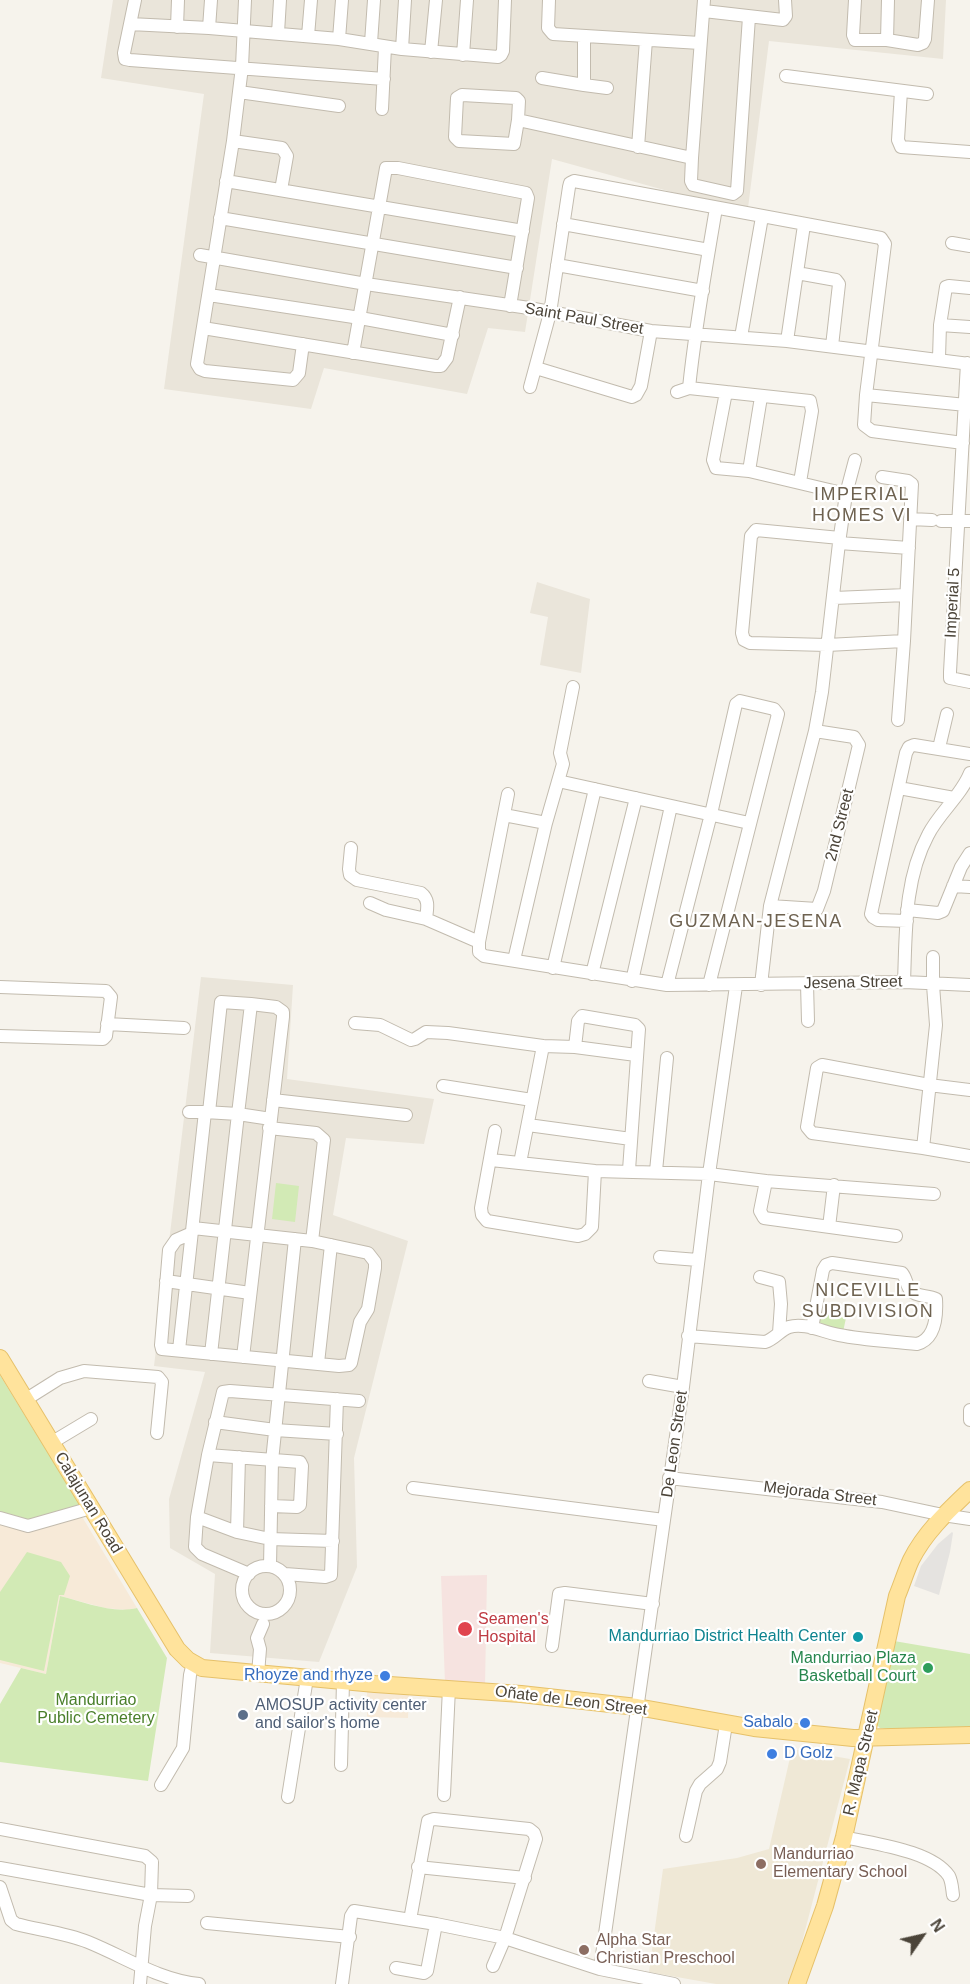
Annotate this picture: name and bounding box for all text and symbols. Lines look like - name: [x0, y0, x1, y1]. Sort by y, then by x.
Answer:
- street label: Saint Paul Street: [523, 299, 645, 339]
- district label: IMPERIAL HOMES VI: [812, 484, 912, 526]
- street label: Imperial 5: [942, 567, 964, 639]
- street label: 2nd Street: [822, 787, 858, 863]
- district label: GUZMAN-JESENA: [669, 911, 843, 933]
- street label: Jesena Street: [803, 973, 903, 993]
- district label: NICEVILLE SUBDIVISION: [802, 1280, 934, 1322]
- street label: De Leon Street: [658, 1389, 692, 1499]
- street label: Calajunan Road: [50, 1449, 126, 1557]
- street label: Mejorada Street: [762, 1478, 878, 1510]
- place label: Seamen's Hospital: [478, 1610, 549, 1648]
- marker: Seamen's Hospital: [456, 1620, 474, 1638]
- place label: Mandurriao District Health Center: [609, 1627, 846, 1647]
- marker: Mandurriao District Health Center: [851, 1630, 865, 1644]
- place label: Mandurriao Plaza Basketball Court: [791, 1649, 916, 1687]
- marker: Mandurriao Plaza Basketball Court: [921, 1661, 935, 1675]
- place label: Rhoyze and rhyze: [244, 1666, 373, 1686]
- marker: Rhoyze and rhyze: [378, 1669, 392, 1683]
- street label: Oñate de Leon Street: [494, 1682, 648, 1720]
- park label: Mandurriao Public Cemetery: [37, 1691, 155, 1729]
- place label: AMOSUP activity center and sailor's home: [255, 1696, 427, 1734]
- marker: AMOSUP activity center and sailor's home: [236, 1708, 250, 1722]
- street label: R. Mapa Street: [840, 1708, 882, 1818]
- place label: Sabalo: [743, 1713, 793, 1733]
- marker: Sabalo: [798, 1716, 812, 1730]
- place label: D Golz: [784, 1744, 833, 1764]
- marker: D Golz: [765, 1747, 779, 1761]
- place label: Mandurriao Elementary School: [773, 1845, 907, 1883]
- marker: Mandurriao Elementary School: [754, 1857, 768, 1871]
- north arrow: [892, 1906, 952, 1966]
- text: N: [927, 1916, 948, 1935]
- place label: Alpha Star Christian Preschool: [596, 1931, 735, 1969]
- marker: Alpha Star Christian Preschool: [577, 1943, 591, 1957]

